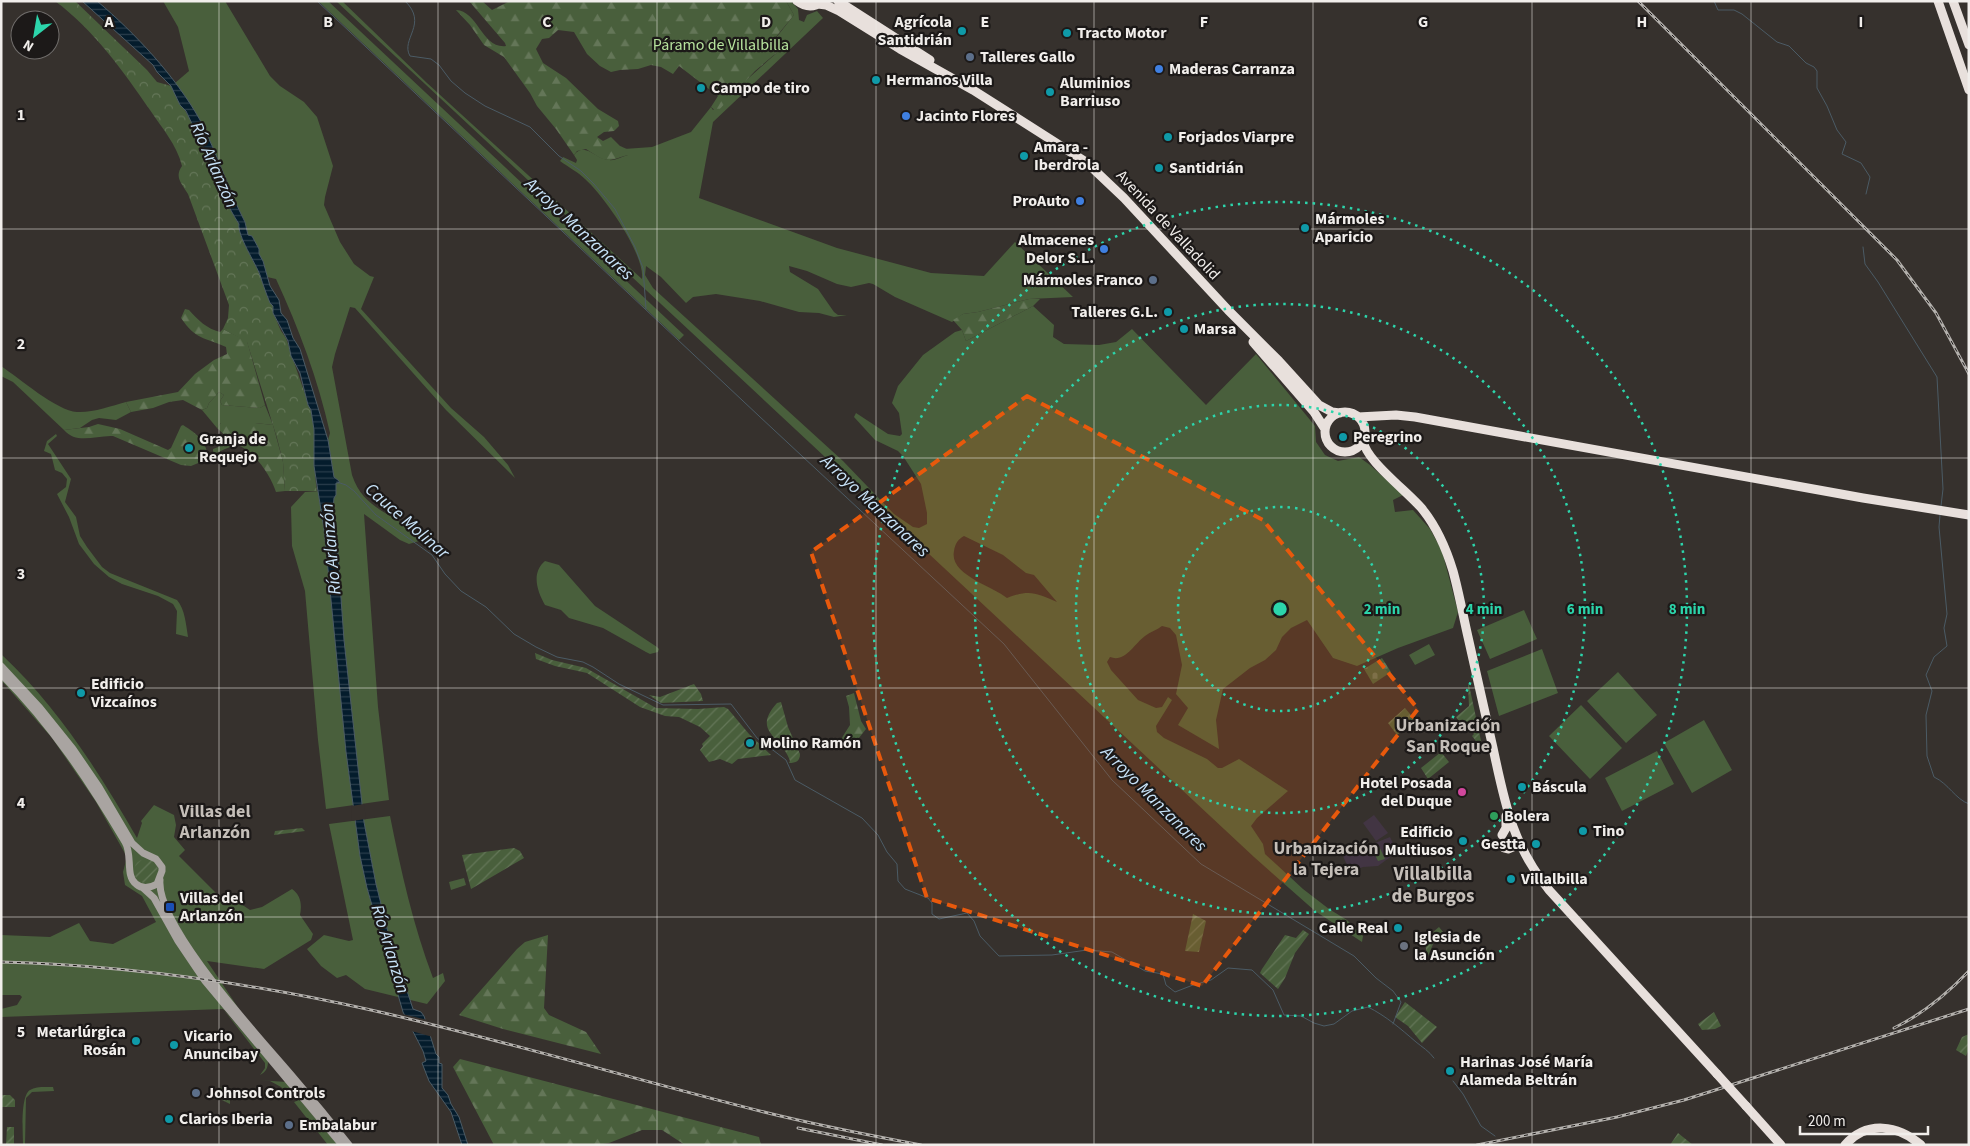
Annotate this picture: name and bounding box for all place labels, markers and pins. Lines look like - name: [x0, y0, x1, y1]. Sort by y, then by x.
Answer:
- place label: Agrícola Santidrián: [877, 11, 952, 51]
- place label: Tracto Motor: [1077, 22, 1167, 44]
- marker: Agrícola Santidrián: [956, 25, 968, 37]
- marker: Tracto Motor: [1061, 27, 1073, 39]
- place label: Talleres Gallo: [980, 46, 1075, 68]
- marker: Talleres Gallo: [964, 51, 976, 63]
- place label: Maderas Carranza: [1169, 58, 1295, 80]
- marker: Maderas Carranza: [1153, 63, 1165, 75]
- place label: Hermanos Villa: [886, 69, 993, 91]
- place label: Aluminios Barriuso: [1059, 72, 1130, 112]
- marker: Hermanos Villa: [870, 74, 882, 86]
- place label: Campo de tiro: [711, 77, 810, 99]
- marker: Campo de tiro: [695, 82, 707, 94]
- marker: Aluminios Barriuso: [1044, 86, 1056, 98]
- place label: Jacinto Flores: [916, 105, 1015, 127]
- marker: Jacinto Flores: [900, 110, 912, 122]
- place label: Forjados Viarpre: [1178, 126, 1294, 148]
- marker: Forjados Viarpre: [1162, 131, 1174, 143]
- place label: Amara - Iberdrola: [1033, 136, 1100, 176]
- marker: Amara - Iberdrola: [1018, 150, 1030, 162]
- place label: Santidrián: [1169, 157, 1244, 179]
- marker: Santidrián: [1153, 162, 1165, 174]
- place label: ProAuto: [1012, 190, 1070, 212]
- marker: ProAuto: [1074, 195, 1086, 207]
- place label: Mármoles Aparicio: [1314, 208, 1385, 248]
- marker: Mármoles Aparicio: [1299, 222, 1311, 234]
- place label: Almacenes Delor S.L.: [1017, 229, 1094, 269]
- marker: Almacenes Delor S.L.: [1098, 243, 1110, 255]
- place label: Mármoles Franco: [1023, 269, 1143, 291]
- marker: Mármoles Franco: [1147, 274, 1159, 286]
- place label: Talleres G.L.: [1071, 301, 1158, 323]
- marker: Talleres G.L.: [1162, 306, 1174, 318]
- place label: Marsa: [1194, 318, 1236, 340]
- marker: Marsa: [1178, 323, 1190, 335]
- place label: Peregrino: [1353, 426, 1422, 448]
- place label: Granja de Requejo: [199, 428, 266, 468]
- marker: Peregrino: [1337, 431, 1349, 443]
- marker: Granja de Requejo: [183, 442, 195, 454]
- centre of rings: [1271, 600, 1289, 618]
- place label: Edificio Vizcaínos: [90, 673, 157, 713]
- marker: Edificio Vizcaínos: [75, 687, 87, 699]
- place label: Molino Ramón: [760, 732, 861, 754]
- marker: Molino Ramón: [744, 737, 756, 749]
- place label: Hotel Posada del Duque: [1360, 772, 1452, 812]
- place label: Báscula: [1532, 776, 1587, 798]
- marker: Báscula: [1516, 781, 1528, 793]
- marker: Hotel Posada del Duque: [1456, 786, 1468, 798]
- place label: Bolera: [1504, 805, 1550, 827]
- marker: Bolera: [1488, 810, 1500, 822]
- place label: Tino: [1593, 820, 1624, 842]
- place label: Edificio Multiusos: [1385, 821, 1453, 861]
- marker: Tino: [1577, 825, 1589, 837]
- place label: Gestta: [1481, 833, 1526, 855]
- marker: Edificio Multiusos: [1457, 835, 1469, 847]
- marker: Gestta: [1530, 838, 1542, 850]
- place label: Villalbilla: [1520, 868, 1588, 890]
- marker: Villalbilla: [1505, 873, 1517, 885]
- place label: Villas del Arlanzón: [179, 887, 244, 927]
- marker: Villas del Arlanzón: [164, 901, 176, 913]
- place label: Calle Real: [1319, 917, 1388, 939]
- marker: Calle Real: [1392, 922, 1404, 934]
- place label: Iglesia de la Asunción: [1414, 926, 1495, 966]
- marker: Iglesia de la Asunción: [1398, 940, 1410, 952]
- place label: Metarlúrgica Rosán: [36, 1021, 126, 1061]
- place label: Vicario Anuncibay: [183, 1025, 259, 1065]
- marker: Metarlúrgica Rosán: [130, 1035, 142, 1047]
- marker: Vicario Anuncibay: [168, 1039, 180, 1051]
- place label: Harinas José María Alameda Beltrán: [1459, 1051, 1593, 1091]
- marker: Harinas José María Alameda Beltrán: [1444, 1065, 1456, 1077]
- place label: Johnsol Controls: [206, 1082, 325, 1104]
- marker: Johnsol Controls: [190, 1087, 202, 1099]
- place label: Clarios Iberia: [179, 1108, 273, 1130]
- marker: Clarios Iberia: [163, 1113, 175, 1125]
- place label: Embalabur: [299, 1114, 377, 1136]
- marker: Embalabur: [283, 1119, 295, 1131]

